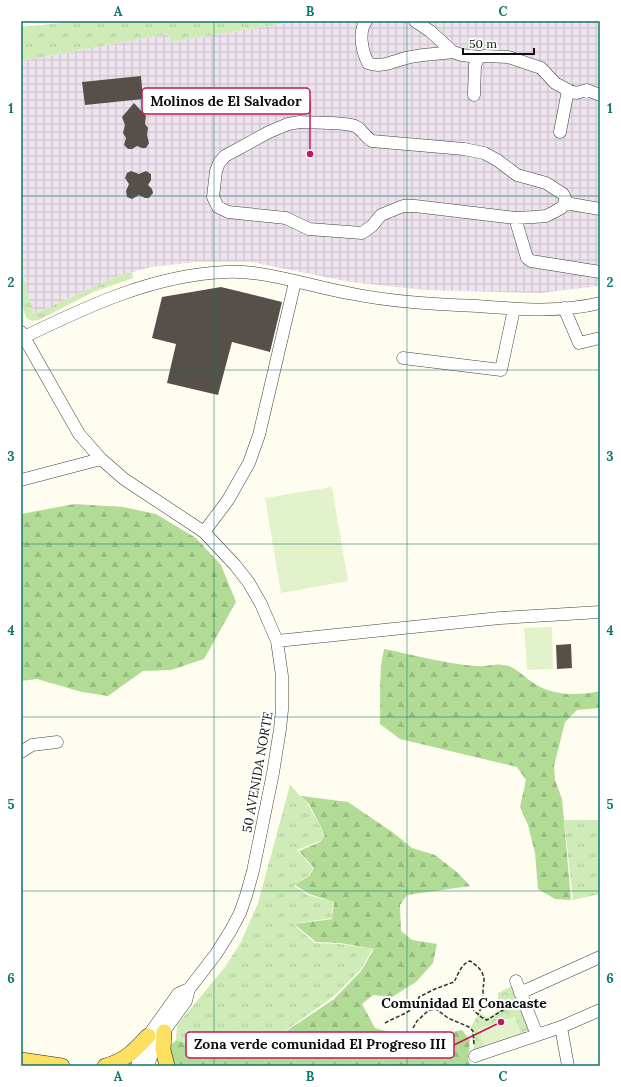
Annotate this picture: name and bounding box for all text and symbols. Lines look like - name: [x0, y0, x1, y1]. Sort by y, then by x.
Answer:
- text: A: [114, 3, 123, 20]
- text: B: [306, 3, 315, 20]
- text: C: [499, 3, 508, 20]
- scale bar: [463, 30, 534, 56]
- text: 50 m: [469, 36, 497, 51]
- callout: Molinos de El Salvador: [142, 88, 310, 114]
- text: Molinos de El Salvador: [150, 92, 302, 110]
- text: 1: [8, 100, 14, 117]
- text: 1: [607, 100, 613, 117]
- text: 2: [8, 274, 15, 291]
- text: 2: [607, 274, 614, 291]
- text: 3: [7, 448, 15, 465]
- text: 3: [606, 448, 614, 465]
- text: 4: [7, 622, 15, 639]
- text: 4: [606, 622, 614, 639]
- street label: 50 AVENIDA NORTE: [238, 710, 277, 834]
- text: 5: [7, 796, 15, 813]
- text: 5: [606, 796, 614, 813]
- text: 6: [7, 970, 15, 987]
- text: 6: [606, 970, 614, 987]
- district label: Comunidad El Conacaste: [381, 994, 547, 1012]
- callout: Zona verde comunidad El Progreso III: [186, 1032, 454, 1058]
- text: Zona verde comunidad El Progreso III: [194, 1035, 446, 1053]
- text: A: [114, 1068, 123, 1085]
- text: B: [306, 1068, 315, 1085]
- text: C: [499, 1068, 508, 1085]

